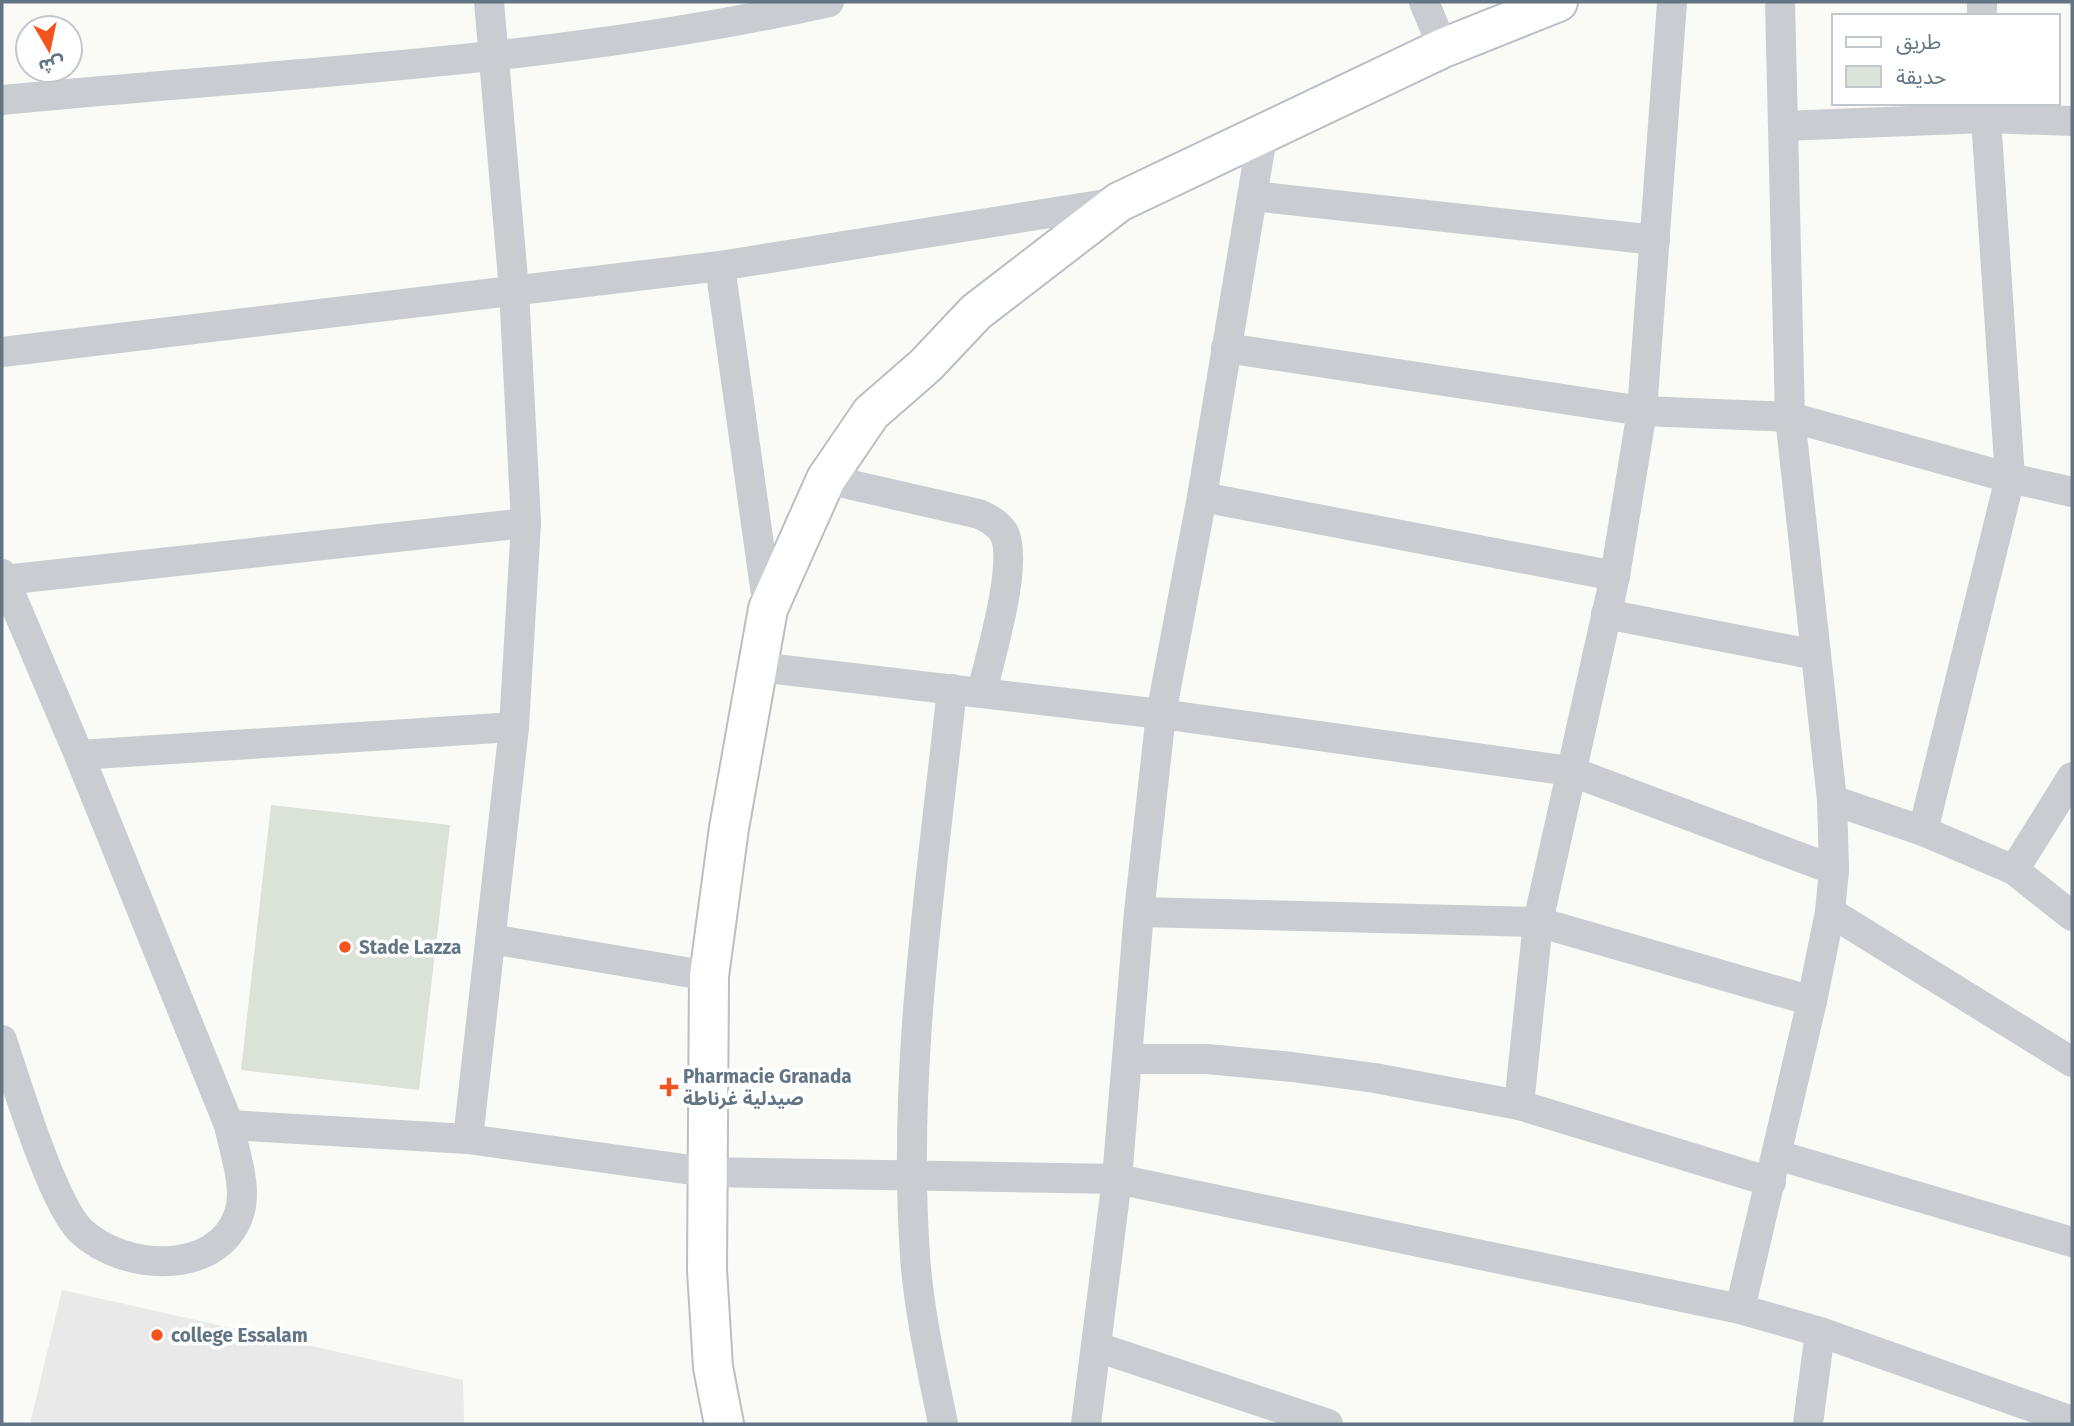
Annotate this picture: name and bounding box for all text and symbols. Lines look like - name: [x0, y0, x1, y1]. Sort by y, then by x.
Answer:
- north arrow: [14, 14, 84, 84]
- legend: [1832, 14, 2060, 105]
- text: طريق: [1896, 29, 1941, 55]
- text: ش: [37, 52, 66, 79]
- text: حديقة: [1896, 64, 1946, 90]
- place label: Stade Lazza: [359, 936, 461, 959]
- marker: Stade Lazza: [337, 939, 353, 955]
- place label: Pharmacie Granada صيدلية غرناطة: [683, 1065, 852, 1110]
- marker: Pharmacie Granada صيدلية غرناطة: [661, 1079, 677, 1095]
- place label: college Essalam: [171, 1324, 308, 1347]
- marker: college Essalam: [149, 1327, 165, 1343]

